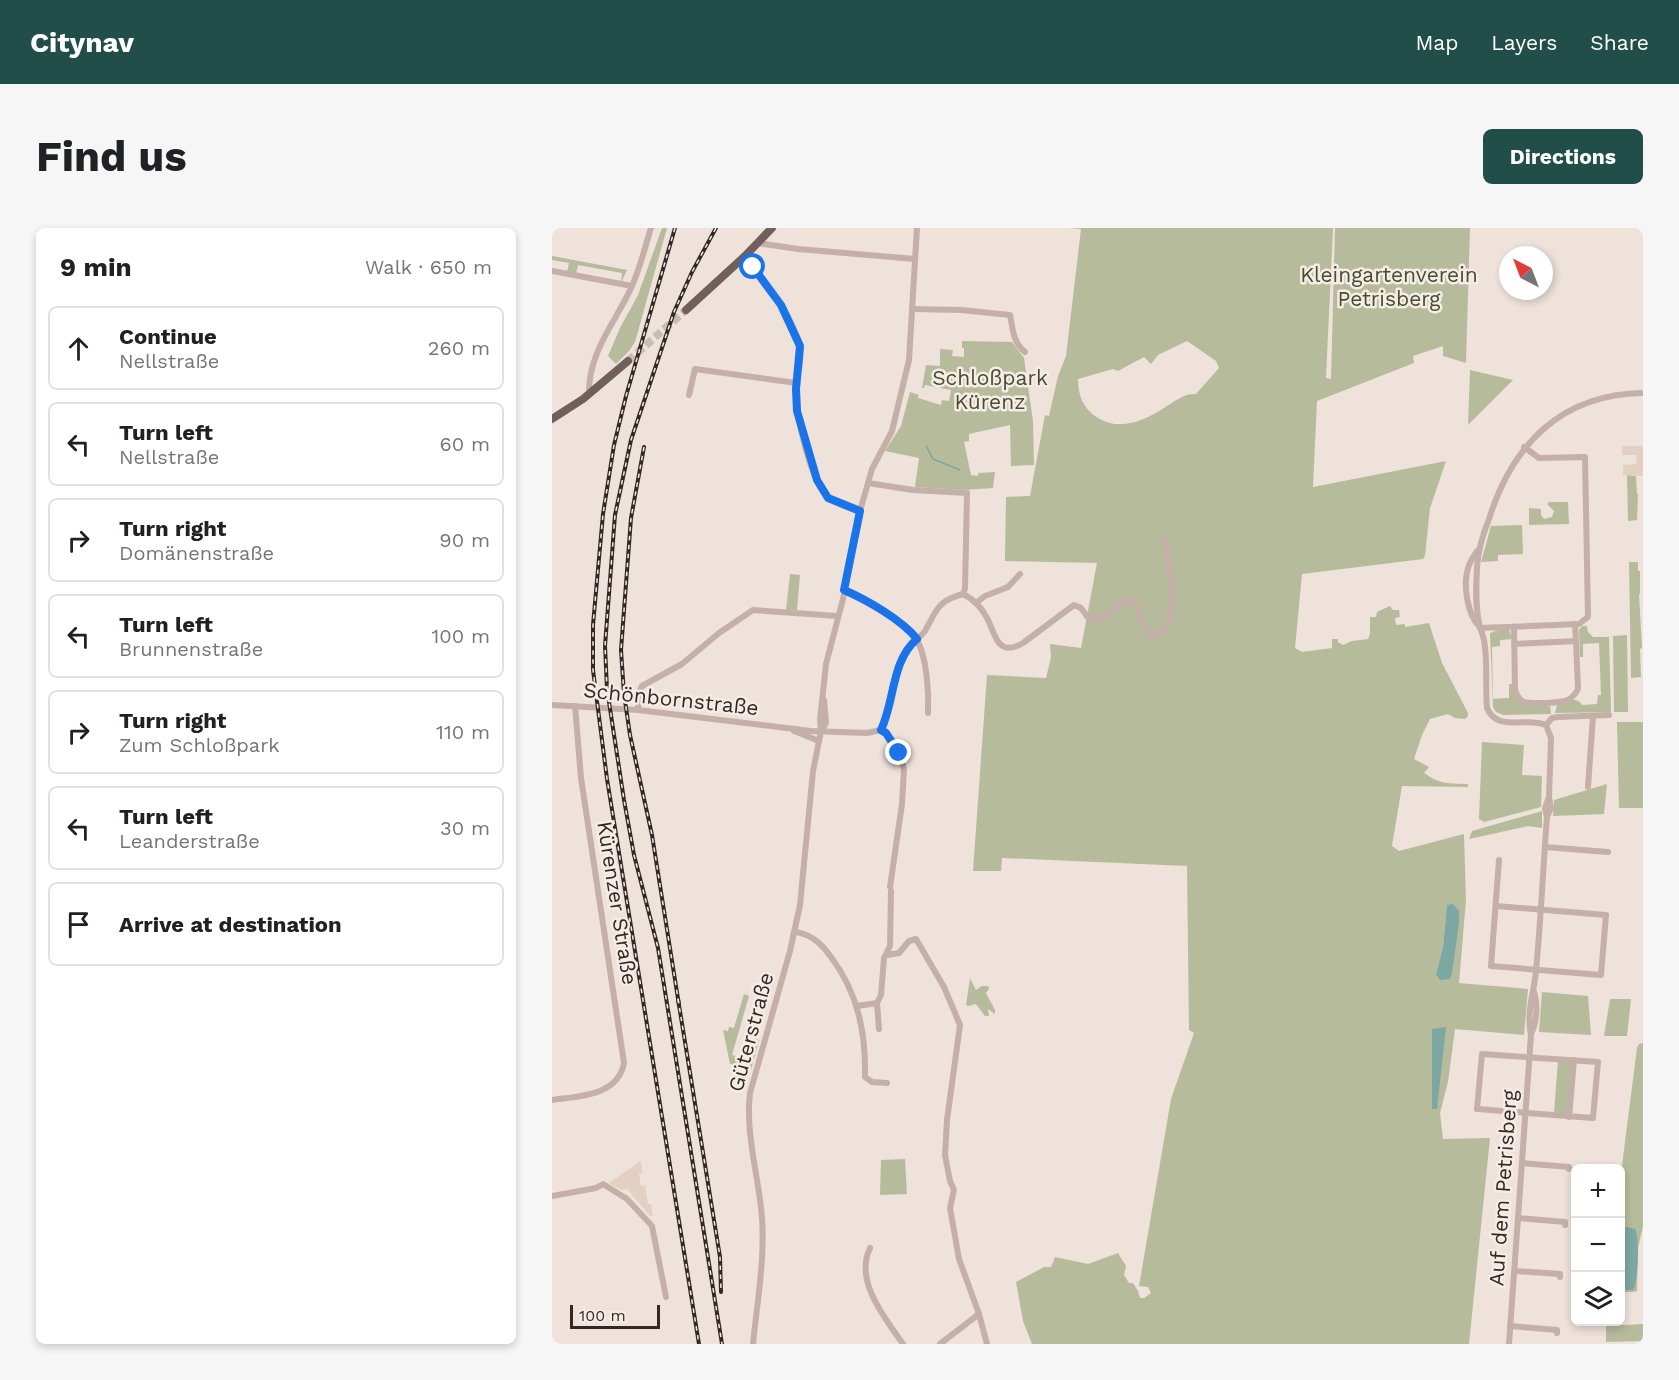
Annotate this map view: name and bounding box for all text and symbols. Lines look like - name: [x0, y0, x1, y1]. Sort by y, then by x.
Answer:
- text: Citynav: [30, 26, 134, 59]
- text: Map: [1415, 30, 1458, 55]
- text: Layers: [1491, 30, 1557, 55]
- text: Share: [1590, 30, 1649, 55]
- button: Directions: [1483, 129, 1643, 184]
- text: Find us: [36, 132, 187, 181]
- north arrow: [1499, 246, 1553, 300]
- text: 9 min: [60, 252, 132, 282]
- route start: [739, 253, 765, 279]
- text: Walk · 650 m: [365, 255, 492, 279]
- park label: Kleingartenverein Petrisberg: [1300, 262, 1478, 311]
- text: Continue: [119, 324, 217, 349]
- icon: ahead: [62, 332, 95, 365]
- text: 260 m: [428, 336, 490, 360]
- text: Nellstraße: [119, 349, 219, 373]
- park label: Schloßpark Kürenz: [932, 365, 1048, 414]
- text: Turn left: [119, 420, 213, 445]
- icon: left: [62, 428, 95, 461]
- text: 60 m: [440, 432, 490, 456]
- text: Nellstraße: [119, 445, 219, 469]
- text: Turn right: [119, 516, 226, 541]
- icon: right: [62, 524, 95, 557]
- text: 90 m: [439, 528, 490, 552]
- text: Domänenstraße: [119, 541, 274, 565]
- text: Turn left: [119, 612, 213, 637]
- icon: left: [62, 620, 95, 653]
- text: 100 m: [431, 624, 490, 648]
- text: Brunnenstraße: [119, 637, 263, 661]
- street label: Schönbornstraße: [582, 677, 760, 720]
- text: Turn right: [119, 708, 226, 733]
- icon: right: [62, 716, 95, 749]
- text: 110 m: [436, 720, 490, 744]
- text: Zum Schloßpark: [119, 733, 280, 757]
- route end: [885, 739, 911, 765]
- text: Turn left: [119, 804, 213, 829]
- icon: left: [62, 812, 95, 845]
- text: 30 m: [440, 816, 490, 840]
- street label: Kürenzer Straße: [592, 819, 643, 987]
- text: Leanderstraße: [119, 829, 260, 853]
- icon: arrive: [62, 908, 95, 941]
- text: Arrive at destination: [119, 912, 342, 937]
- street label: Güterstraße: [723, 970, 778, 1094]
- street label: Auf dem Petrisberg: [1483, 1088, 1522, 1287]
- map controls: [1571, 1164, 1625, 1326]
- button: +: [1571, 1164, 1625, 1218]
- button: −: [1571, 1218, 1625, 1272]
- button: layers: [1571, 1272, 1625, 1326]
- scale bar: [570, 1302, 660, 1330]
- text: 100 m: [579, 1306, 626, 1325]

